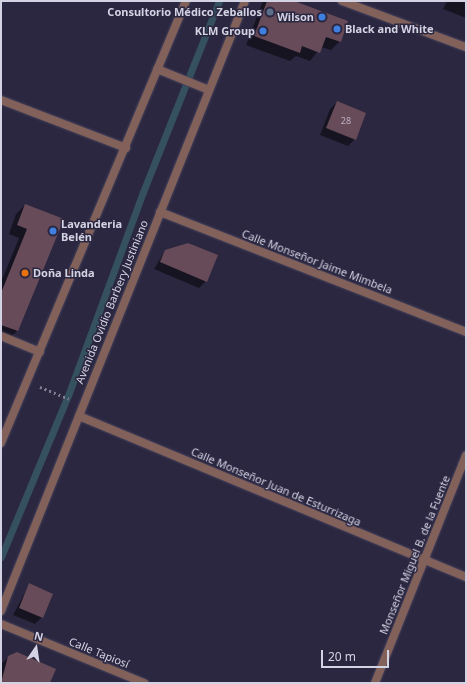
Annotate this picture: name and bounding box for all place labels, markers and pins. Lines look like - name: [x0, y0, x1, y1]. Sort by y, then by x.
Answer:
- place label: Consultorio Médico Zeballos: [107, 5, 262, 19]
- marker: Consultorio Médico Zeballos: [265, 7, 275, 17]
- place label: Wilson: [277, 10, 314, 24]
- marker: Wilson: [317, 12, 327, 22]
- place label: Black and White: [345, 22, 434, 36]
- place label: KLM Group: [195, 24, 255, 38]
- marker: Black and White: [332, 24, 342, 34]
- marker: KLM Group: [258, 26, 268, 36]
- place label: Lavanderia Belén: [61, 218, 122, 244]
- marker: Lavanderia Belén: [48, 226, 58, 236]
- place label: Doña Linda: [33, 266, 95, 280]
- marker: Doña Linda: [20, 268, 30, 278]

